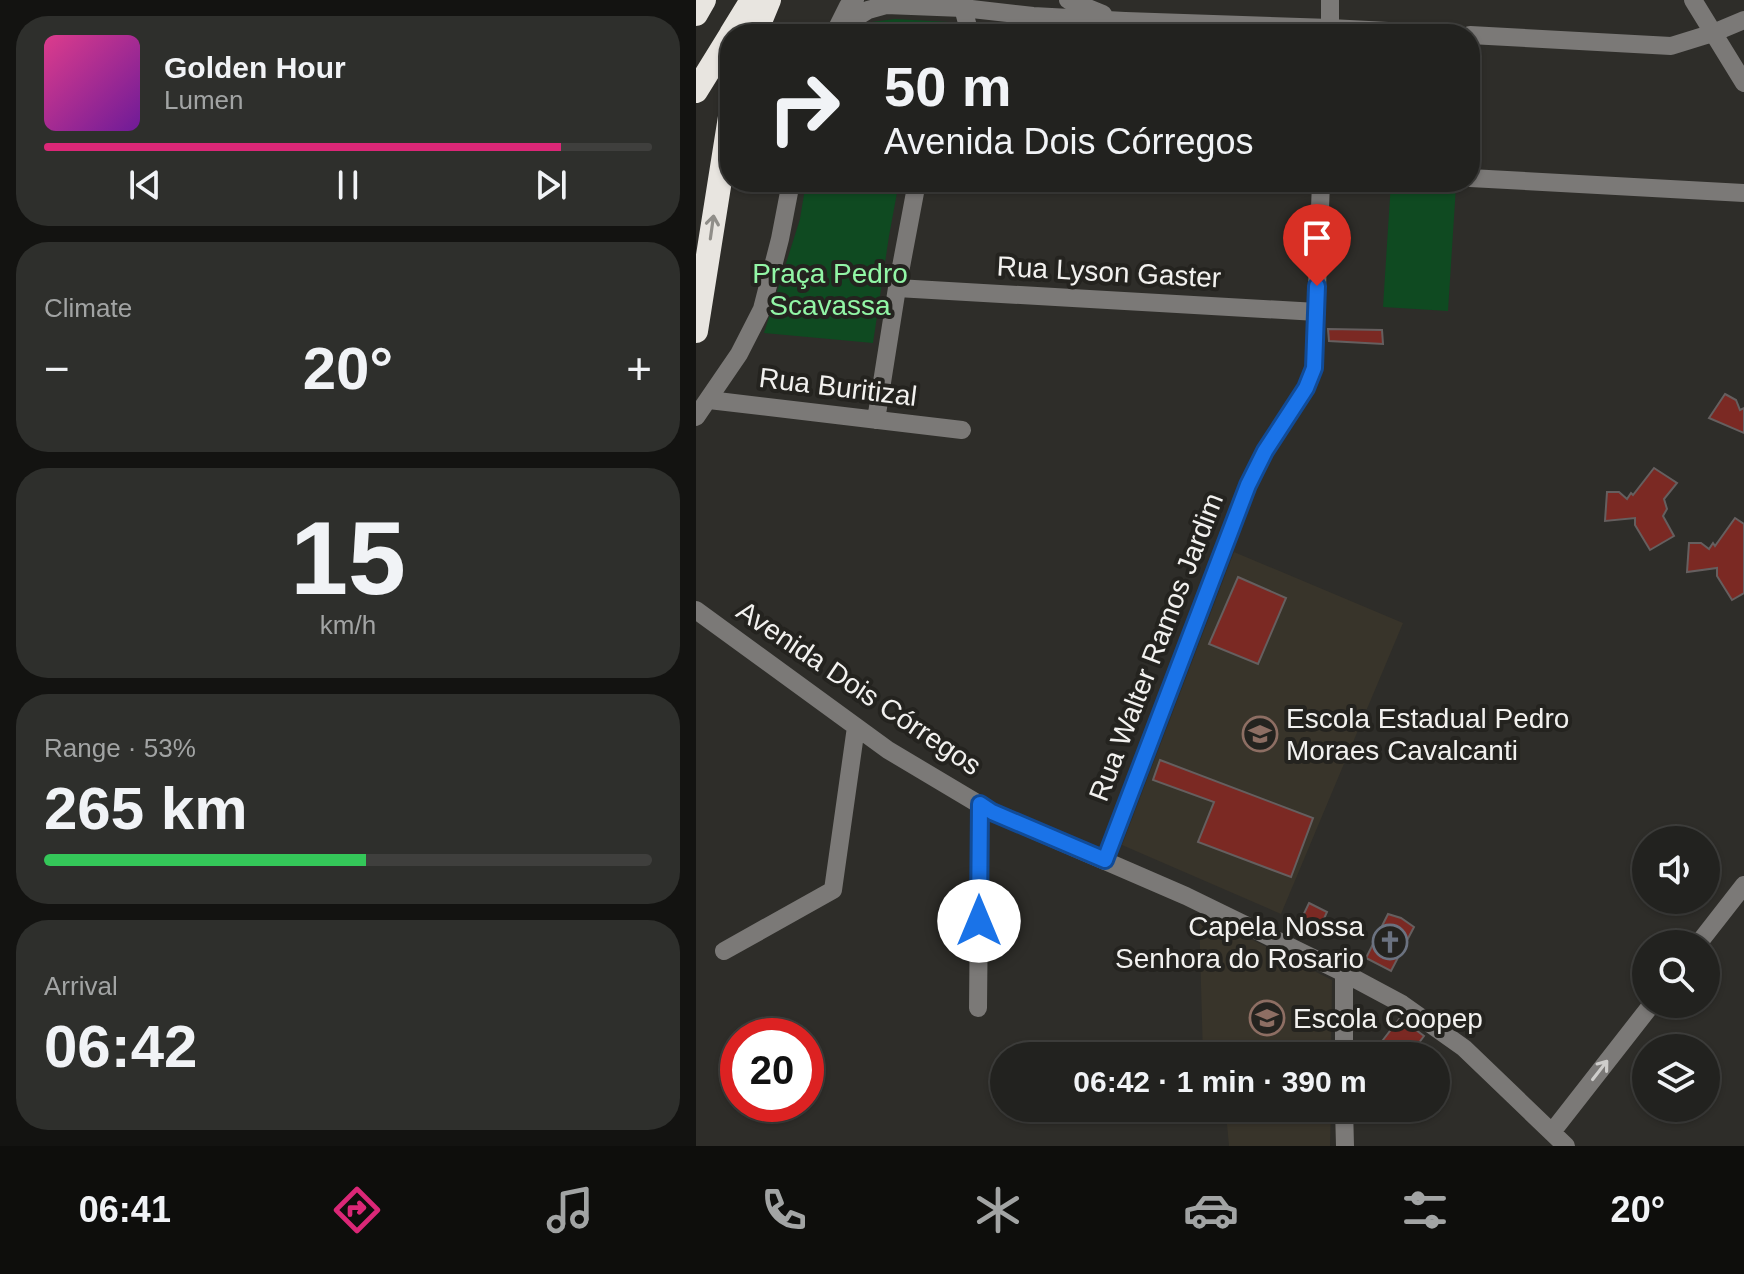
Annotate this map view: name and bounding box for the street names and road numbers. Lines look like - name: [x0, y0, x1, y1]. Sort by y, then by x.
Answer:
- street label: Rua Lyson Gaster: [996, 251, 1222, 293]
- street label: Rua Buritizal: [757, 362, 919, 412]
- street label: Rua Walter Ramos Jardim: [1083, 489, 1229, 805]
- street label: Avenida Dois Córregos: [731, 595, 987, 781]

